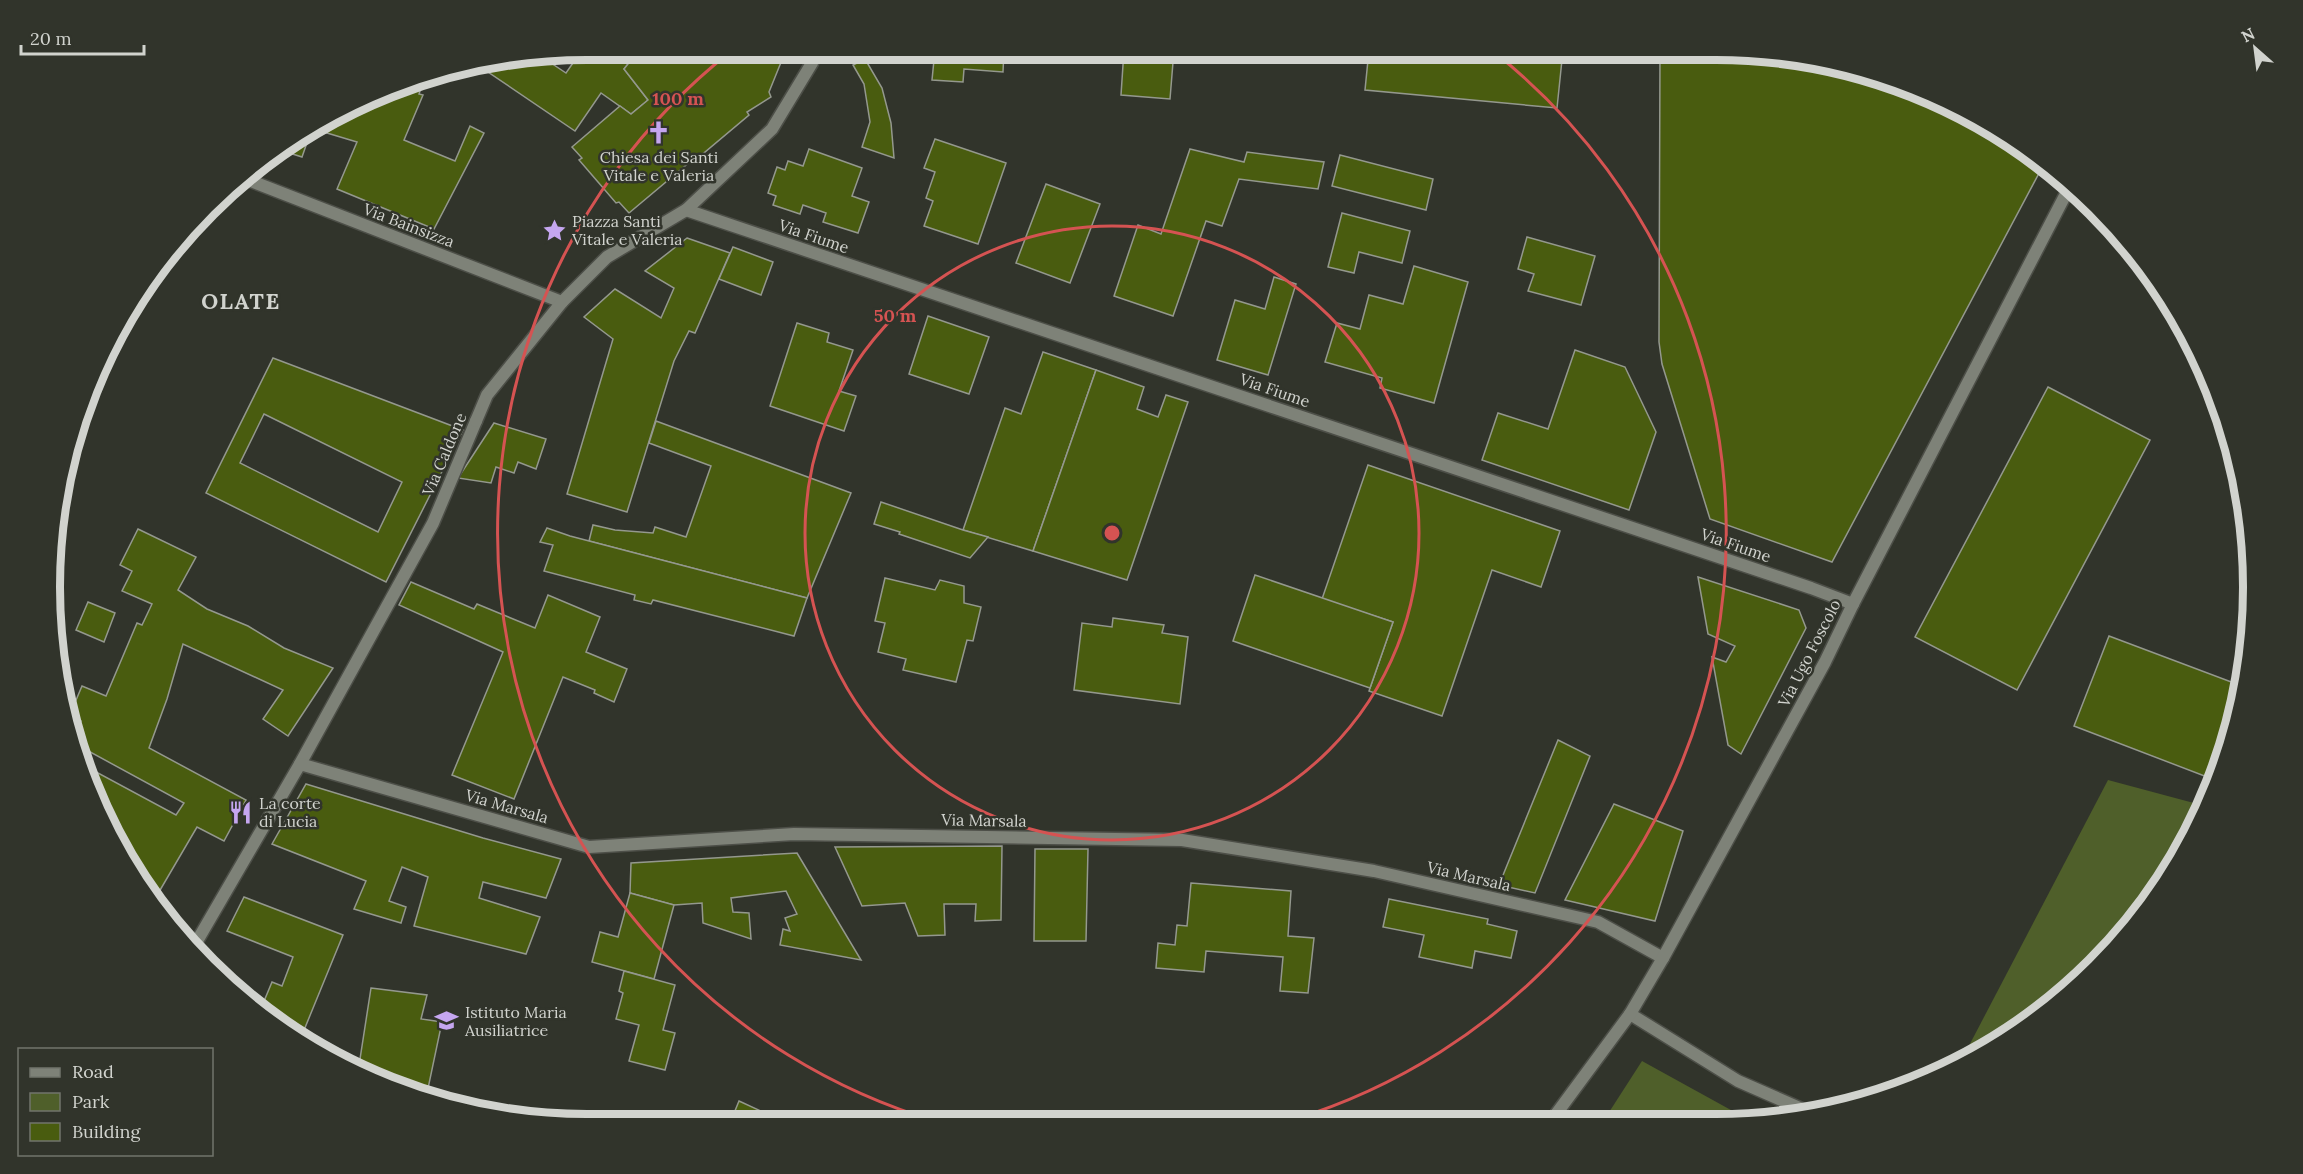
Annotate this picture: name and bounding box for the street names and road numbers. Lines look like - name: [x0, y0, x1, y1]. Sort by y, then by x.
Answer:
- street label: Via Bainsizza: [360, 198, 457, 252]
- street label: Via Fiume: [775, 214, 852, 257]
- street label: Via Fiume: [1236, 368, 1313, 411]
- street label: Via Caldone: [417, 409, 471, 499]
- street label: Via Fiume: [1697, 523, 1774, 566]
- street label: Via Ugo Foscolo: [1773, 596, 1845, 711]
- street label: Via Marsala: [462, 784, 551, 827]
- street label: Via Marsala: [940, 809, 1027, 831]
- street label: Via Marsala: [1424, 856, 1513, 895]

